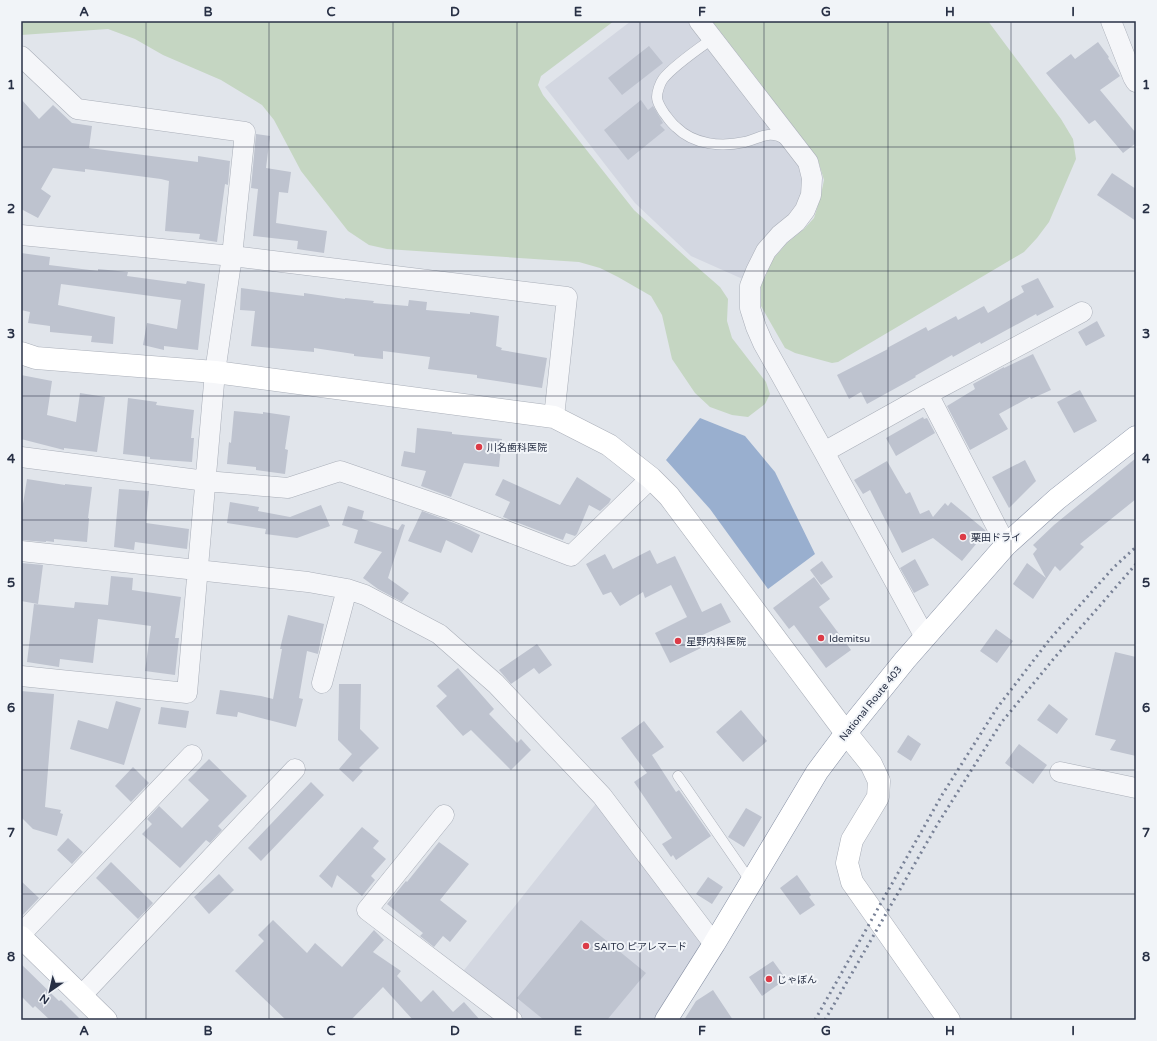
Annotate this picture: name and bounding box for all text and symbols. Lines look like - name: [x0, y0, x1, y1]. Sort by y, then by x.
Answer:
- text: A: [79, 4, 89, 20]
- text: B: [203, 4, 213, 20]
- text: C: [326, 4, 336, 20]
- text: D: [450, 4, 460, 20]
- text: E: [574, 4, 582, 20]
- text: F: [698, 4, 706, 20]
- text: G: [821, 4, 831, 20]
- text: H: [945, 4, 955, 20]
- text: I: [1071, 4, 1075, 20]
- text: 1: [7, 77, 15, 93]
- text: 1: [1142, 77, 1150, 93]
- text: 2: [7, 201, 15, 217]
- text: 2: [1142, 201, 1150, 217]
- text: 3: [7, 326, 15, 342]
- text: 3: [1142, 326, 1150, 342]
- marker: 川名歯科医院: [474, 442, 484, 452]
- place label: 川名歯科医院: [487, 442, 547, 454]
- text: 4: [7, 451, 16, 467]
- text: 4: [1142, 451, 1151, 467]
- marker: 栗田ドライ: [958, 532, 968, 542]
- place label: 栗田ドライ: [971, 532, 1021, 544]
- text: 5: [7, 575, 15, 591]
- text: 5: [1142, 575, 1150, 591]
- marker: Idemitsu: [816, 633, 826, 643]
- place label: Idemitsu: [829, 633, 870, 645]
- marker: 星野内科医院: [673, 636, 683, 646]
- place label: 星野内科医院: [686, 636, 746, 648]
- street label: National Route 403: [837, 664, 905, 743]
- text: 6: [7, 700, 15, 716]
- text: 6: [1142, 700, 1150, 716]
- text: 7: [7, 825, 15, 841]
- text: 7: [1142, 825, 1150, 841]
- marker: SAITO ピアレマード: [581, 941, 591, 951]
- place label: SAITO ピアレマード: [594, 941, 687, 953]
- text: 8: [7, 949, 15, 965]
- text: 8: [1142, 949, 1150, 965]
- north arrow: [30, 971, 70, 1011]
- marker: じゃぼん: [764, 974, 774, 984]
- place label: じゃぼん: [777, 974, 817, 986]
- text: N: [37, 991, 52, 1007]
- text: A: [79, 1023, 89, 1039]
- text: B: [203, 1023, 213, 1039]
- text: C: [326, 1023, 336, 1039]
- text: D: [450, 1023, 460, 1039]
- text: E: [574, 1023, 582, 1039]
- text: F: [698, 1023, 706, 1039]
- text: G: [821, 1023, 831, 1039]
- text: H: [945, 1023, 955, 1039]
- text: I: [1071, 1023, 1075, 1039]

